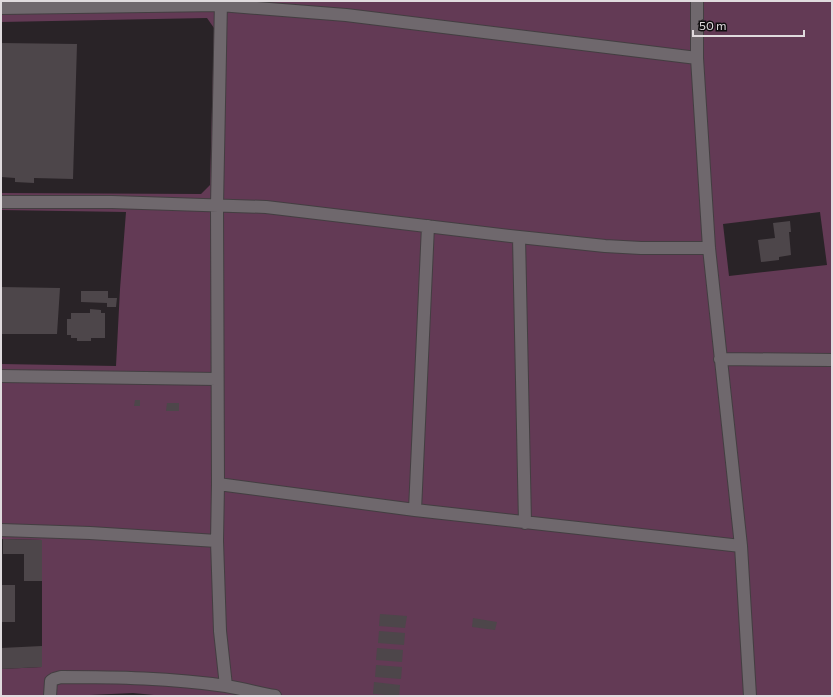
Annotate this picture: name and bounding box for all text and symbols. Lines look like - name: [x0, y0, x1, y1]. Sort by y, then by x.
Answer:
- scale bar: [693, 12, 804, 38]
- text: 50 m: [699, 18, 727, 32]

